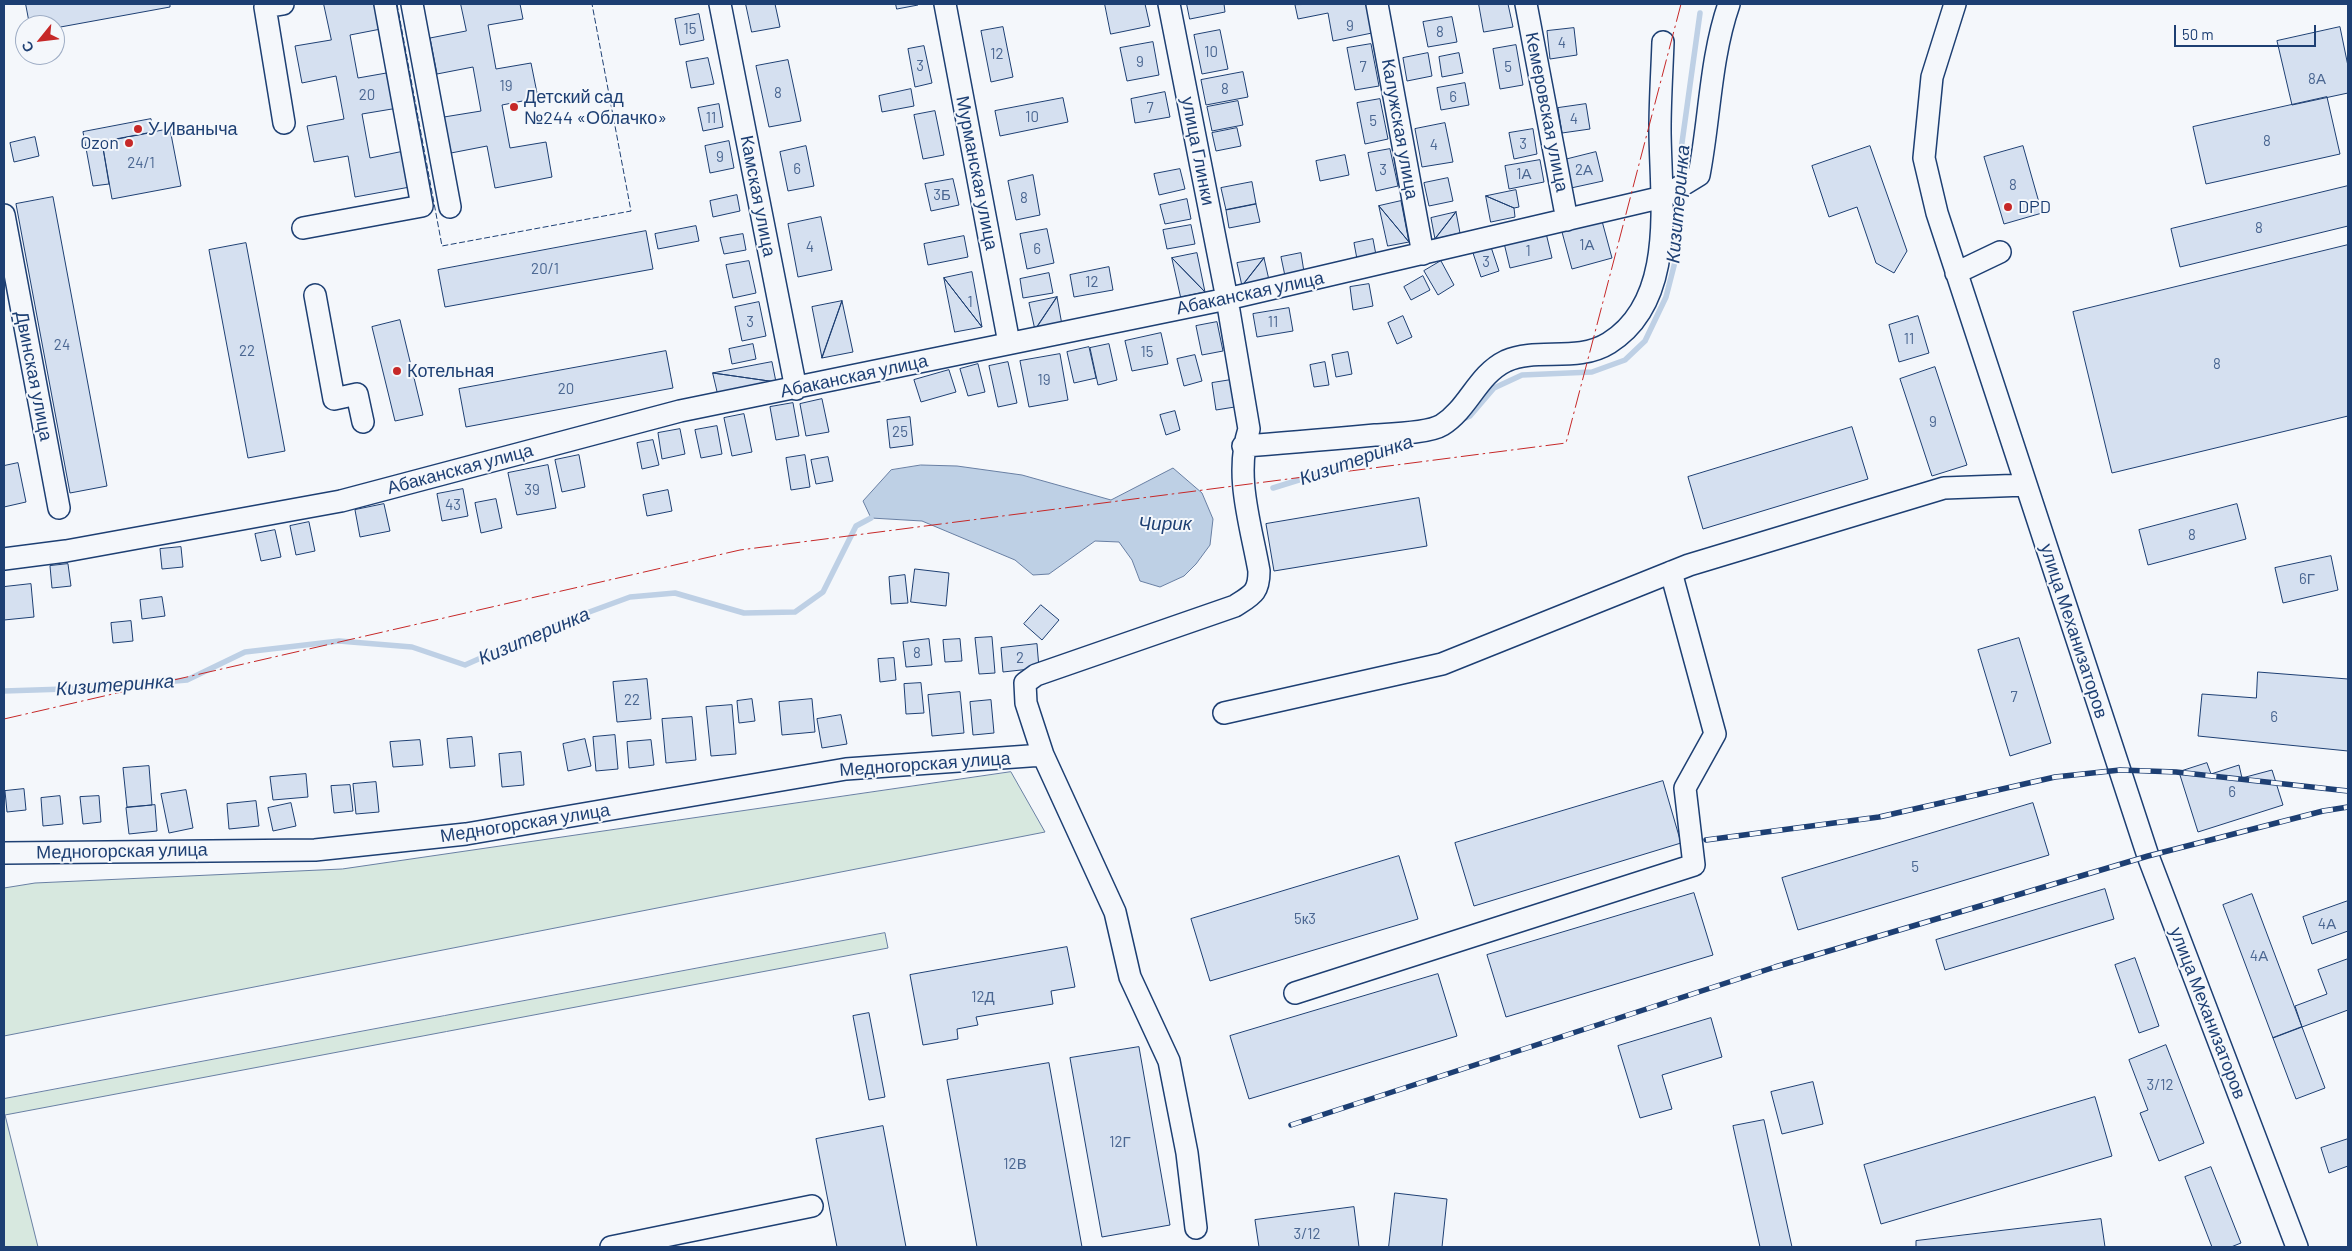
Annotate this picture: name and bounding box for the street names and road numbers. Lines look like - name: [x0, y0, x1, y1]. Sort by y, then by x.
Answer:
- street label: Кемеровская улица: [1521, 30, 1573, 194]
- street label: Калужская улица: [1377, 57, 1423, 201]
- street label: Мурманская улица: [951, 94, 1003, 252]
- street label: улица Глинки: [1177, 95, 1219, 207]
- street label: Камская улица: [736, 134, 780, 258]
- street label: Абаканская улица: [1174, 267, 1326, 319]
- street label: Двинская улица: [11, 309, 57, 443]
- street label: Абаканская улица: [778, 350, 930, 402]
- street label: Абаканская улица: [385, 439, 535, 499]
- street label: улица Механизаторов: [2036, 541, 2112, 721]
- street label: Медногорская улица: [839, 747, 1011, 781]
- street label: Медногорская улица: [439, 799, 611, 847]
- street label: Медногорская улица: [36, 839, 208, 863]
- street label: улица Механизаторов: [2165, 924, 2251, 1102]

